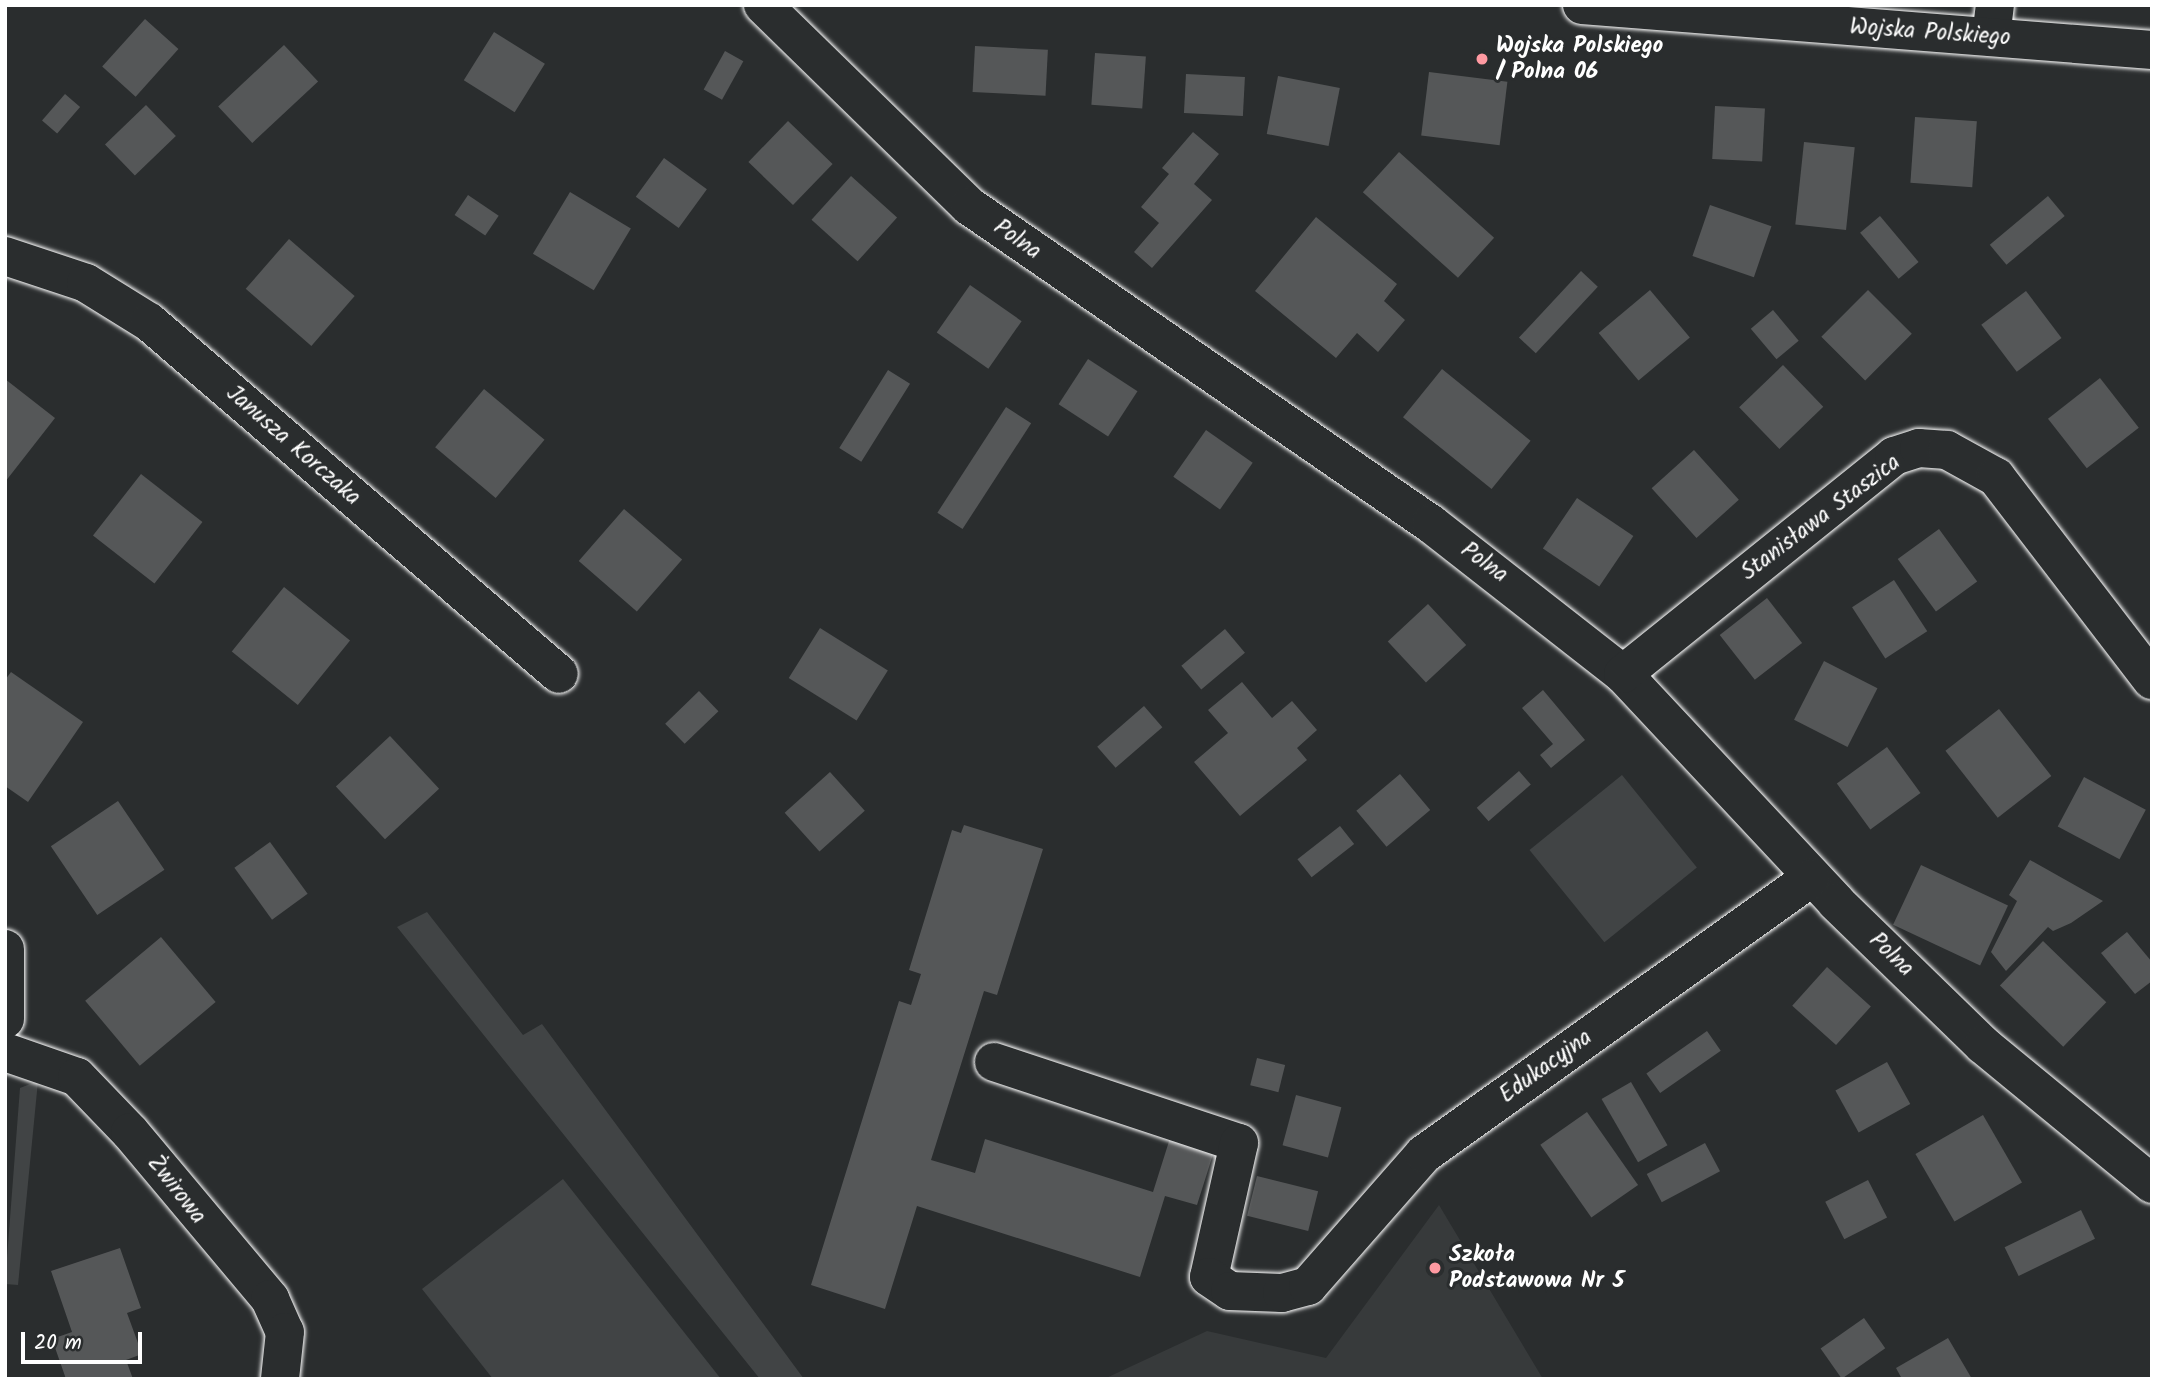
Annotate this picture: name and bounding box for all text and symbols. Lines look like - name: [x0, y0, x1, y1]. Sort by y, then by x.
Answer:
- street label: Wojska Polskiego: [1849, 14, 2011, 52]
- place label: Wojska Polskiego / Polna 06: [1496, 32, 1663, 86]
- marker: Wojska Polskiego / Polna 06: [1474, 51, 1490, 67]
- street label: Polna: [988, 214, 1046, 266]
- street label: Janusza Korczaka: [220, 380, 366, 512]
- street label: Stanisława Staszica: [1736, 449, 1906, 587]
- street label: Polna: [1455, 537, 1513, 589]
- street label: Polna: [1863, 927, 1919, 983]
- street label: Edukacyjna: [1494, 1024, 1598, 1110]
- street label: Żwirowa: [141, 1150, 211, 1230]
- place label: Szkoła Podstawowa Nr 5: [1449, 1241, 1624, 1295]
- marker: Szkoła Podstawowa Nr 5: [1427, 1260, 1443, 1276]
- scale bar: [24, 1318, 145, 1362]
- text: 20 m: [34, 1327, 82, 1360]

